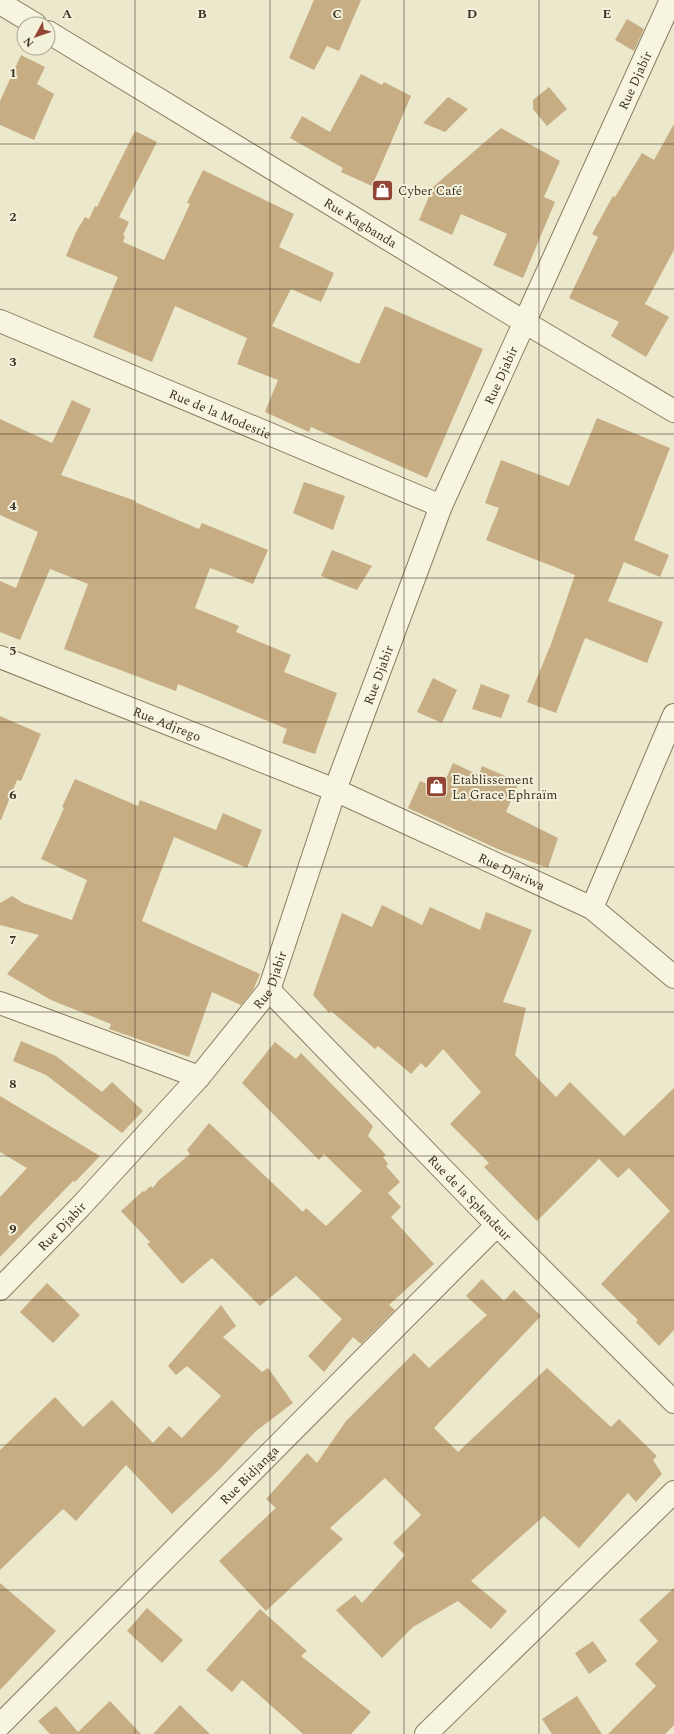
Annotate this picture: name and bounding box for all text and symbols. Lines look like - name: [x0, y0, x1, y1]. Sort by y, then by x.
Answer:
- text: A: [62, 4, 72, 24]
- text: B: [197, 4, 207, 24]
- text: C: [332, 4, 342, 24]
- text: D: [467, 4, 477, 24]
- text: E: [603, 4, 612, 24]
- north arrow: [16, 16, 56, 56]
- text: N: [19, 33, 38, 51]
- street label: Rue Djabir: [613, 48, 658, 113]
- text: 1: [9, 63, 17, 83]
- shop icon: Cyber Café: [370, 177, 396, 203]
- place label: Cyber Café: [398, 181, 462, 201]
- street label: Rue Kagbanda: [320, 193, 401, 254]
- text: 2: [9, 207, 17, 227]
- street label: Rue Djabir: [479, 343, 523, 408]
- text: 3: [9, 352, 17, 372]
- street label: Rue de la Modestie: [166, 384, 274, 445]
- text: 4: [9, 496, 17, 516]
- text: 5: [9, 641, 17, 661]
- street label: Rue Djabir: [359, 642, 399, 708]
- street label: Rue Adjrego: [130, 702, 204, 747]
- place label: Etablissement La Grace Ephraïm: [452, 770, 558, 805]
- shop icon: Etablissement La Grace Ephraïm: [423, 773, 449, 799]
- text: 6: [9, 785, 17, 805]
- street label: Rue Djariwa: [475, 848, 549, 896]
- text: 7: [9, 930, 17, 950]
- street label: Rue Djabir: [248, 948, 292, 1014]
- text: 8: [9, 1074, 17, 1094]
- street label: Rue de la Splendeur: [423, 1150, 516, 1246]
- street label: Rue Djabir: [33, 1197, 91, 1256]
- text: 9: [9, 1219, 17, 1239]
- street label: Rue Bidjanga: [215, 1441, 284, 1510]

